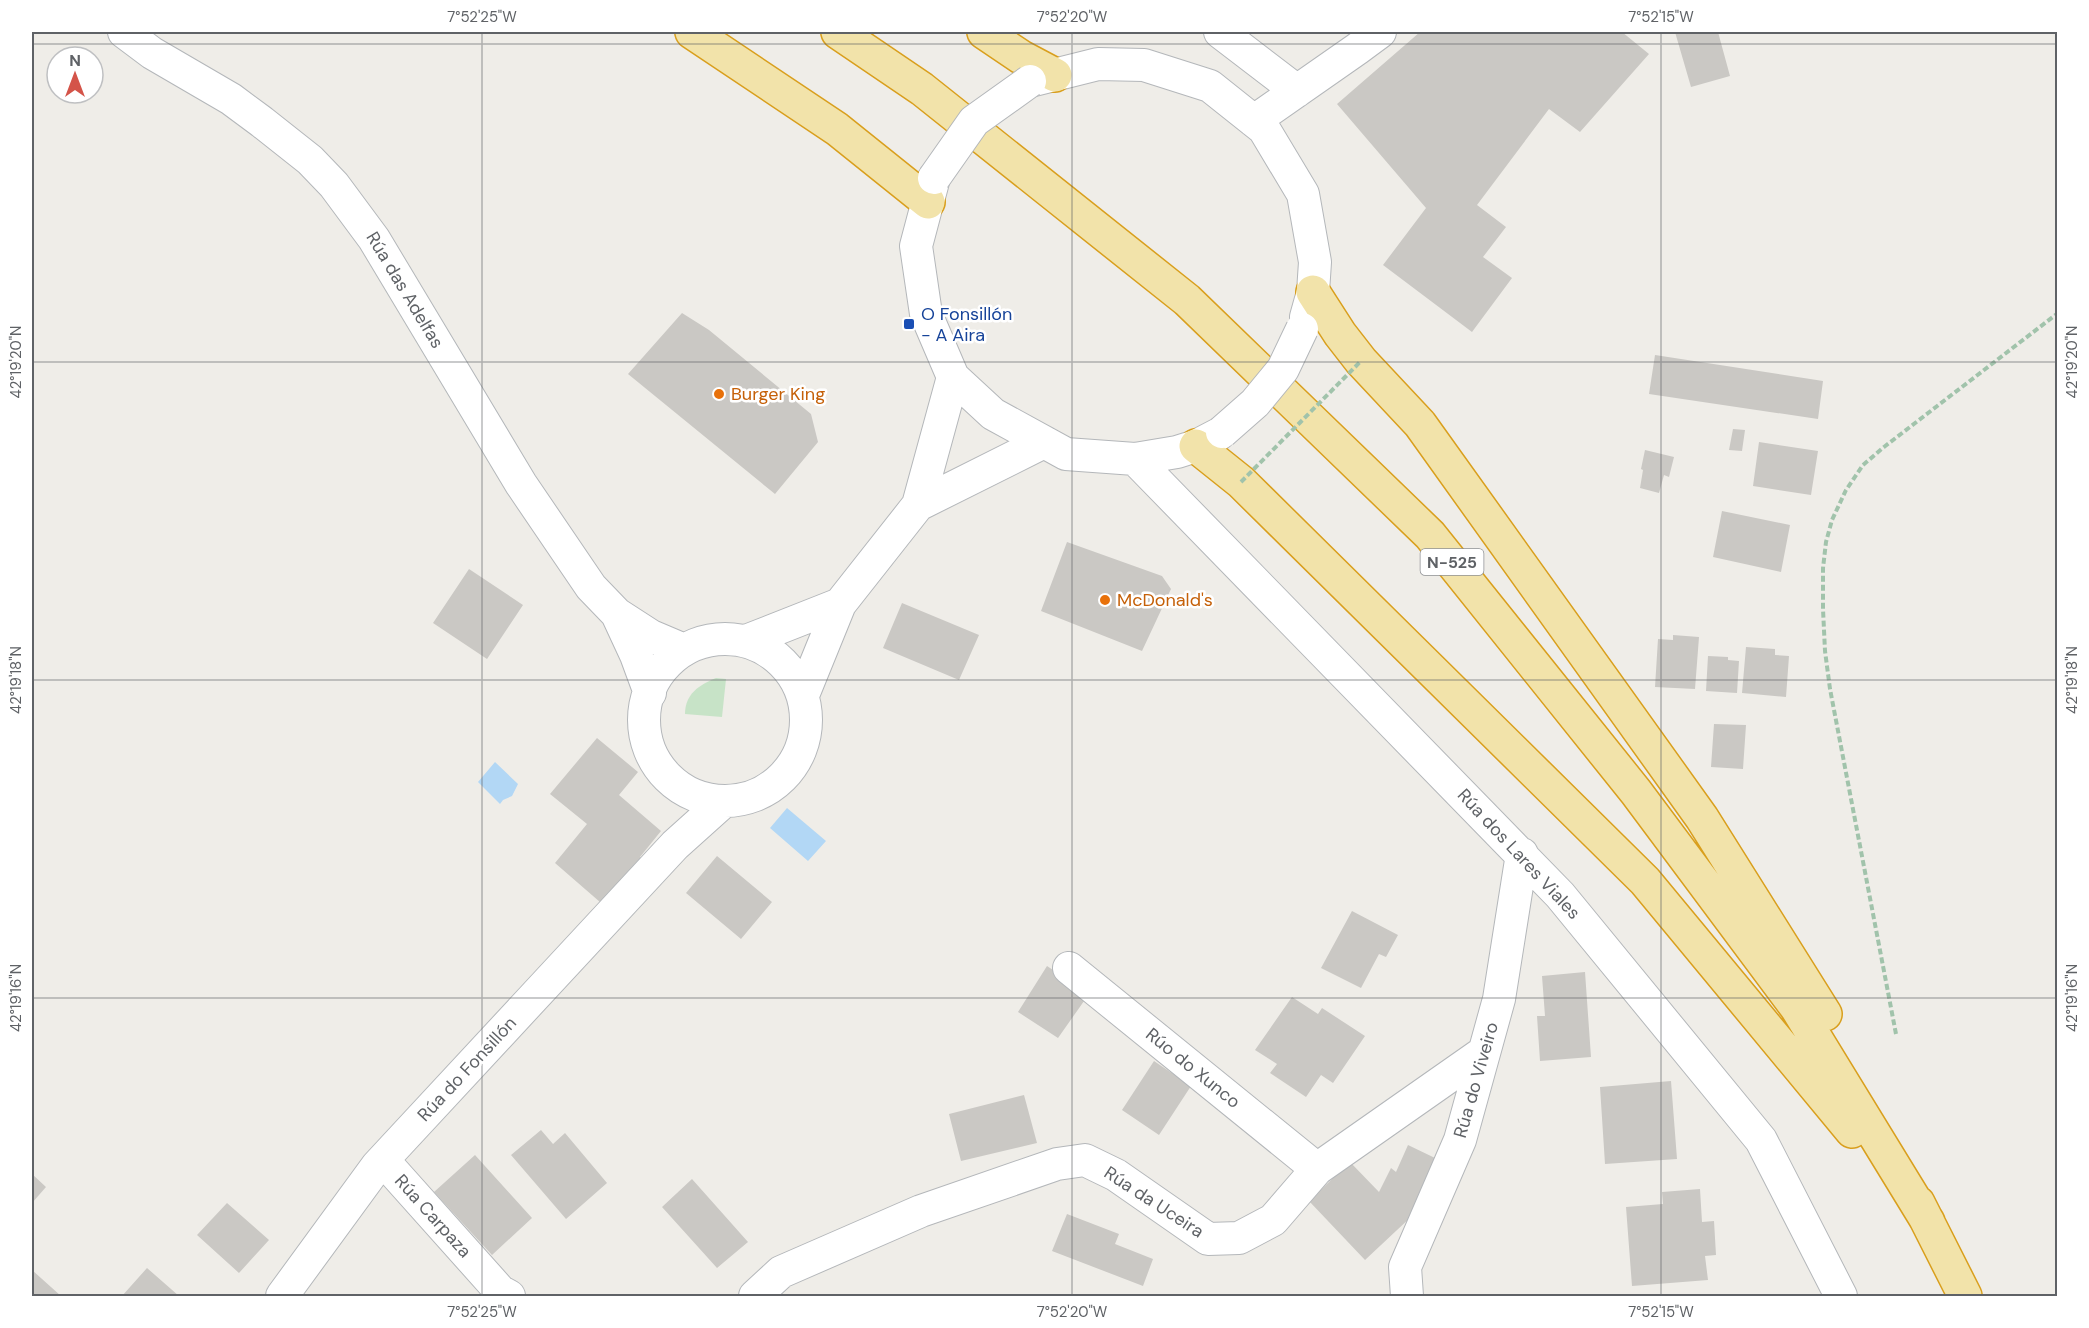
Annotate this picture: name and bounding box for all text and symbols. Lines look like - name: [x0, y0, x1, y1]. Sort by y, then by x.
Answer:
- text: 7°52'25"W: [447, 7, 517, 27]
- text: 7°52'20"W: [1037, 7, 1108, 27]
- text: 7°52'15"W: [1628, 7, 1694, 27]
- north arrow: [45, 45, 105, 105]
- text: N: [69, 50, 81, 71]
- street label: Rúa das Adelfas: [361, 227, 449, 353]
- place label: O Fonsillón - A Aira: [921, 302, 1012, 347]
- marker: O Fonsillón - A Aira: [902, 317, 916, 331]
- text: 42°19'20"N: [6, 326, 26, 398]
- text: 42°19'20"N: [2062, 326, 2082, 398]
- place label: Burger King: [731, 382, 825, 406]
- marker: Burger King: [712, 387, 726, 401]
- road number: N-525: [1420, 549, 1484, 575]
- place label: McDonald's: [1117, 588, 1213, 612]
- marker: McDonald's: [1098, 593, 1112, 607]
- text: 42°19'18"N: [6, 646, 26, 714]
- text: 42°19'18"N: [2062, 646, 2082, 714]
- street label: Rúa dos Lares Viales: [1452, 783, 1586, 925]
- text: 42°19'16"N: [6, 964, 26, 1032]
- text: 42°19'16"N: [2062, 964, 2082, 1032]
- street label: Rúa do Fonsillón: [412, 1011, 522, 1127]
- street label: Rúa do Viveiro: [1448, 1019, 1504, 1141]
- street label: Rúo do Xunco: [1141, 1022, 1245, 1114]
- street label: Rúa da Uceira: [1099, 1161, 1209, 1243]
- street label: Rúa Carpaza: [389, 1169, 477, 1263]
- text: 7°52'25"W: [447, 1302, 517, 1322]
- text: 7°52'20"W: [1037, 1302, 1108, 1322]
- text: 7°52'15"W: [1628, 1302, 1694, 1322]

